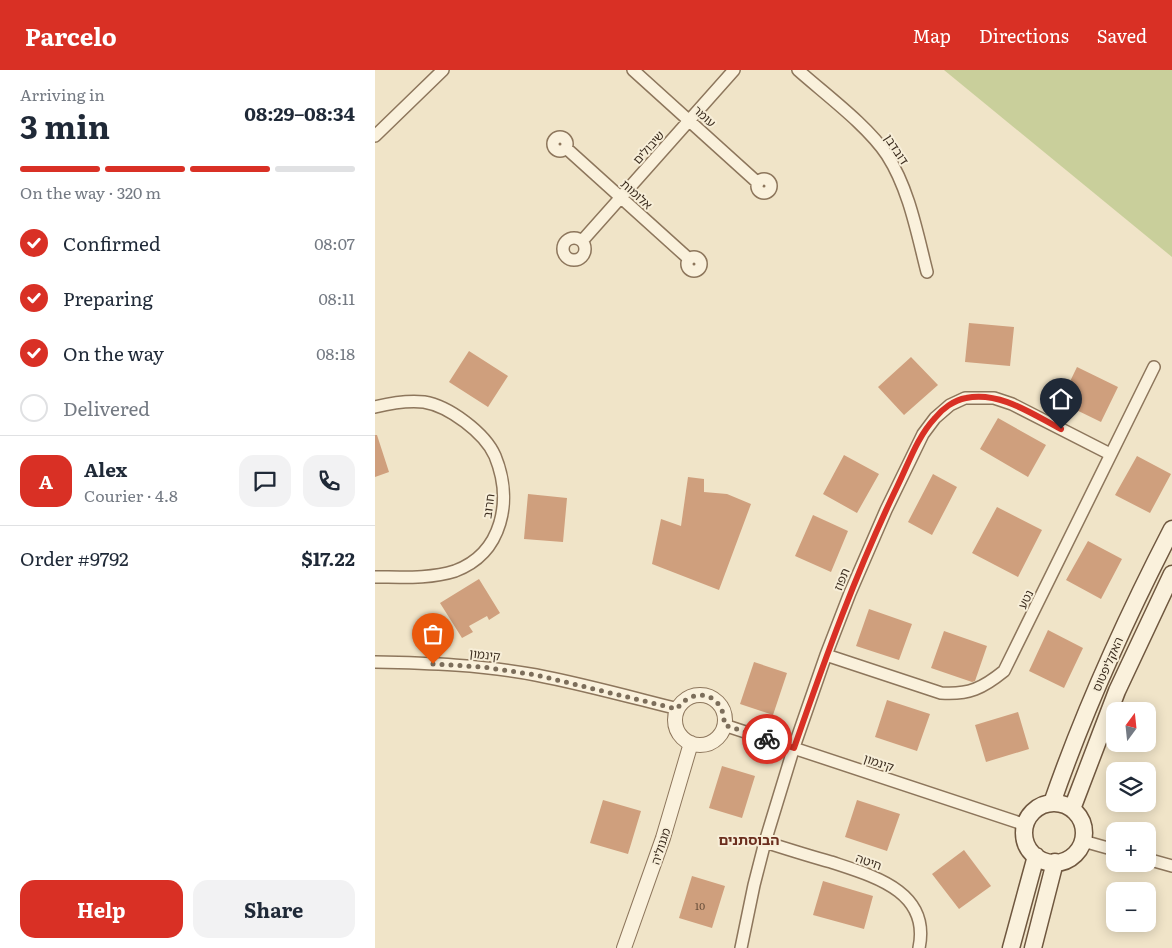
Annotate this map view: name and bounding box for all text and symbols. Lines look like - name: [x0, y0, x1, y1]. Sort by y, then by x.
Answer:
- text: Parcelo: [25, 18, 117, 53]
- text: Map: [913, 22, 951, 49]
- text: Directions: [979, 22, 1069, 49]
- text: Saved: [1097, 22, 1147, 49]
- text: Arriving in: [20, 82, 105, 106]
- text: 08:29–08:34: [244, 99, 355, 127]
- text: 3 min: [20, 101, 110, 149]
- street label: עומר: [690, 101, 720, 131]
- street label: שיבולים: [628, 126, 668, 168]
- street label: דובדבן: [880, 130, 914, 168]
- street label: אלומות: [617, 175, 657, 213]
- text: On the way · 320 m: [20, 180, 161, 204]
- icon: check: [20, 229, 48, 257]
- text: Confirmed: [63, 229, 161, 257]
- text: 08:07: [314, 231, 355, 255]
- icon: check: [20, 284, 48, 312]
- text: Preparing: [63, 284, 153, 312]
- text: 08:11: [319, 286, 355, 310]
- icon: check: [20, 339, 48, 367]
- text: On the way: [63, 339, 164, 367]
- text: 08:18: [316, 341, 355, 365]
- pin: [1040, 378, 1082, 429]
- icon: home: [1047, 385, 1075, 413]
- text: Delivered: [63, 394, 150, 422]
- text: Alex: [84, 455, 127, 483]
- button: chat: [239, 455, 291, 507]
- button: phone: [303, 455, 355, 507]
- text: A: [39, 467, 53, 495]
- text: Courier · 4.8: [84, 483, 178, 507]
- street label: חרוב: [477, 493, 499, 519]
- text: Order #9792: [20, 544, 129, 572]
- text: $17.22: [301, 544, 355, 572]
- street label: תפוז: [828, 565, 854, 593]
- street label: נטע: [1013, 586, 1037, 612]
- pin: [412, 613, 454, 664]
- icon: bag: [419, 620, 447, 648]
- street label: האקליפטוס: [1087, 634, 1127, 694]
- street label: קינמון: [469, 643, 502, 665]
- north arrow: [1106, 702, 1156, 752]
- map controls: [1106, 702, 1156, 932]
- courier: [742, 714, 792, 764]
- icon: bike: [753, 725, 781, 753]
- street label: קינמון: [861, 748, 897, 776]
- button: layers: [1106, 762, 1156, 812]
- button: +: [1106, 822, 1156, 872]
- street label: מגנוליה: [646, 825, 674, 867]
- district label: הבוסתנים: [718, 829, 780, 849]
- street label: חיטה: [853, 848, 885, 874]
- button: Help: [20, 880, 183, 938]
- button: Share: [193, 880, 355, 938]
- button: −: [1106, 882, 1156, 932]
- house number: 10: [695, 898, 705, 913]

